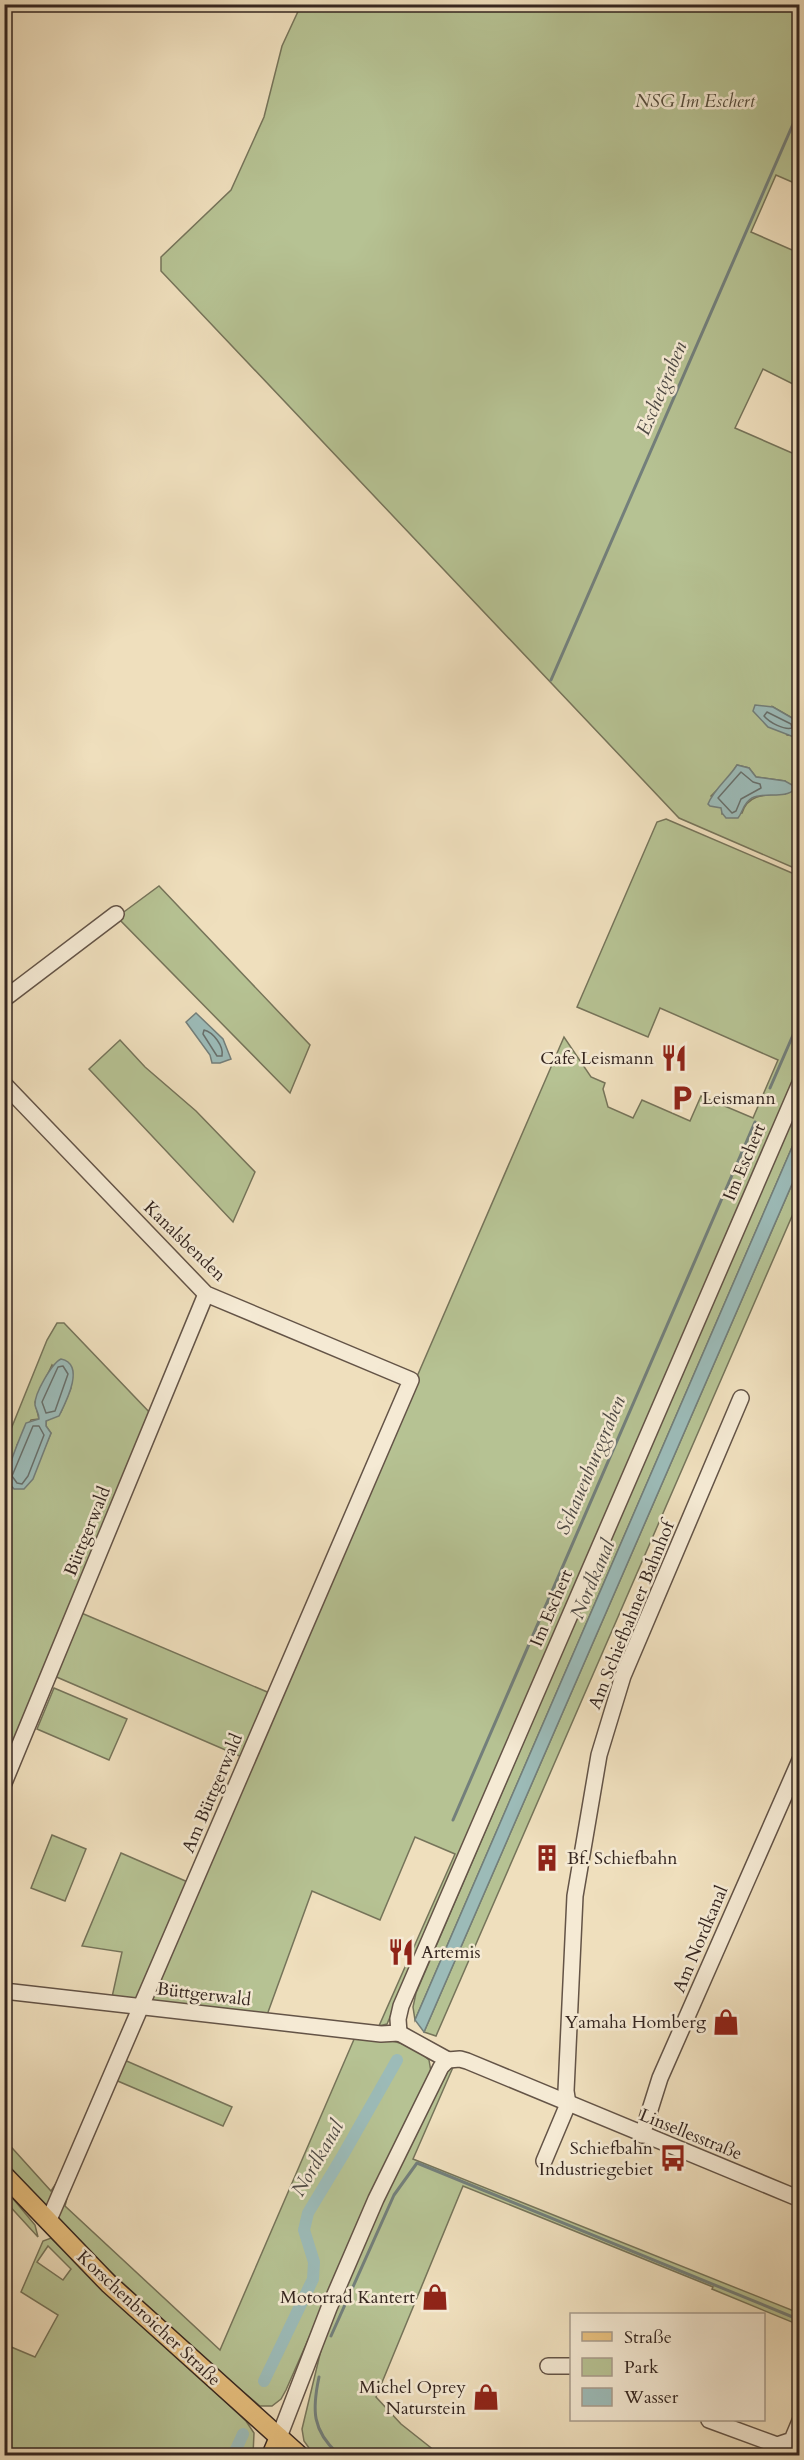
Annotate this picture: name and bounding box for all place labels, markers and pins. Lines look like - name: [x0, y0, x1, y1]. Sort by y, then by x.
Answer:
- restaurant icon: Cafe Leismann: [659, 1043, 689, 1073]
- place label: Cafe Leismann: [540, 1046, 655, 1071]
- parking icon: Leismann: [667, 1083, 697, 1113]
- place label: Leismann: [702, 1086, 776, 1111]
- building icon: Bf. Schiefbahn: [532, 1843, 562, 1873]
- place label: Bf. Schiefbahn: [567, 1846, 678, 1871]
- restaurant icon: Artemis: [386, 1937, 416, 1967]
- place label: Artemis: [421, 1940, 481, 1965]
- shop icon: Yamaha Homberg: [711, 2007, 741, 2037]
- place label: Yamaha Homberg: [565, 2010, 707, 2035]
- place label: Schiefbahn Industriegebiet: [539, 2136, 654, 2182]
- bus stop icon: Schiefbahn Industriegebiet: [658, 2143, 688, 2173]
- shop icon: Motorrad Kantert: [420, 2282, 450, 2312]
- place label: Motorrad Kantert: [280, 2285, 415, 2310]
- place label: Michel Oprey Naturstein: [359, 2375, 467, 2421]
- shop icon: Michel Oprey Naturstein: [471, 2382, 501, 2412]

